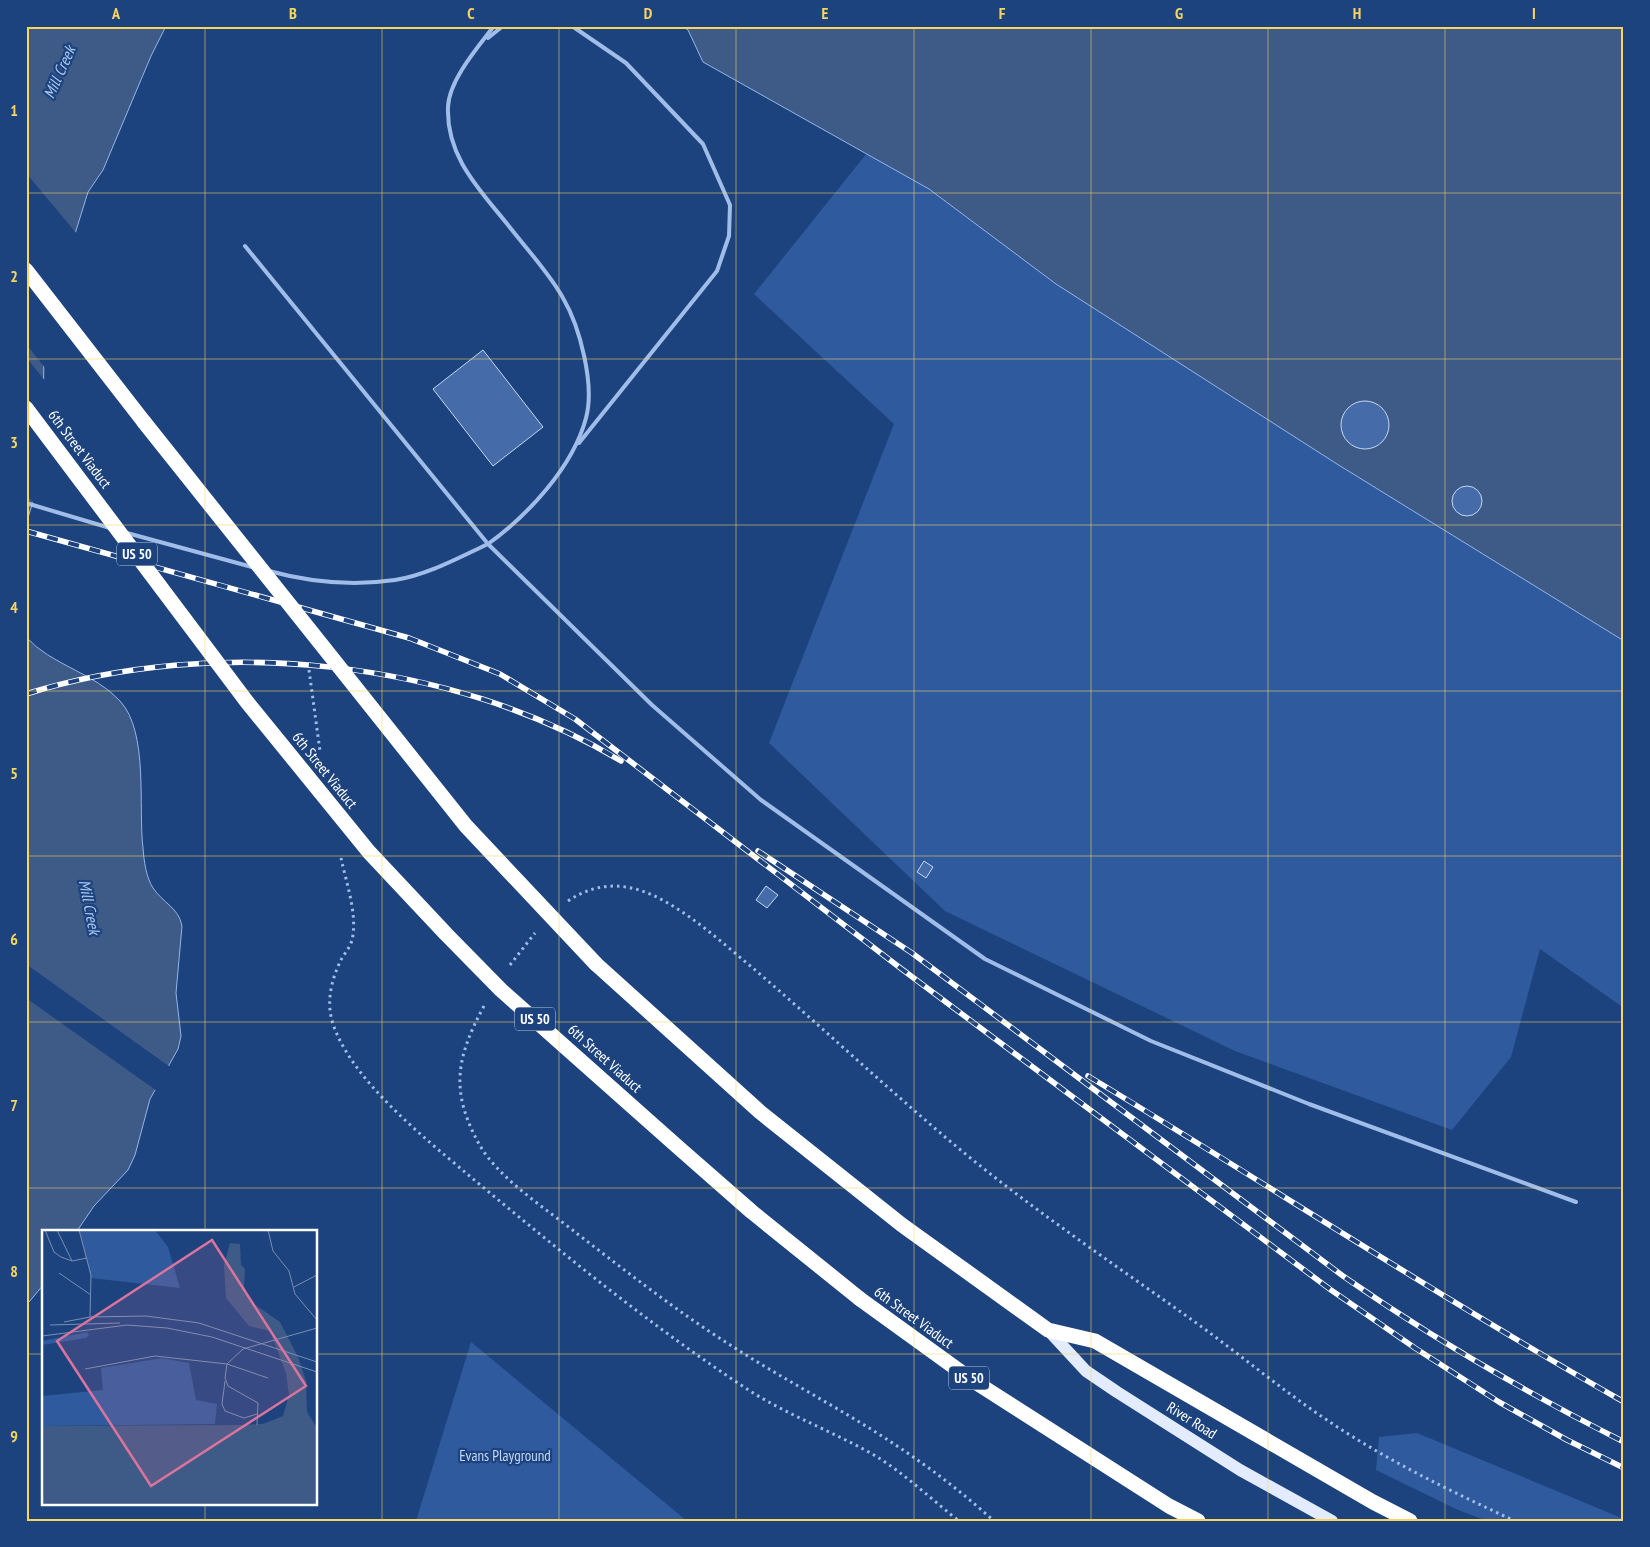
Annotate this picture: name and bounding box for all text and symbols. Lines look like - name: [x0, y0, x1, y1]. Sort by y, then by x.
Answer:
- text: A: [111, 3, 121, 23]
- text: B: [289, 3, 297, 23]
- text: C: [467, 3, 475, 23]
- text: D: [644, 3, 653, 23]
- text: E: [822, 3, 829, 23]
- text: F: [999, 3, 1006, 23]
- text: G: [1175, 3, 1183, 23]
- text: H: [1353, 3, 1361, 23]
- text: I: [1532, 3, 1536, 23]
- water label: Mill Creek: [39, 41, 80, 101]
- text: 1: [10, 100, 18, 120]
- text: 2: [10, 266, 18, 286]
- street label: 6th Street Viaduct: [44, 406, 116, 492]
- text: 3: [10, 432, 18, 452]
- road number: US 50: [117, 542, 157, 566]
- text: 4: [10, 597, 18, 617]
- street label: 6th Street Viaduct: [288, 728, 362, 812]
- text: 5: [10, 763, 18, 783]
- water label: Mill Creek: [75, 878, 105, 938]
- text: 6: [10, 929, 18, 949]
- road number: US 50: [515, 1008, 555, 1030]
- street label: 6th Street Viaduct: [564, 1020, 646, 1096]
- text: 7: [10, 1095, 18, 1115]
- inset map: [42, 1230, 318, 1504]
- text: 8: [10, 1261, 18, 1281]
- street label: 6th Street Viaduct: [871, 1282, 957, 1352]
- road number: US 50: [949, 1366, 989, 1390]
- street label: River Road: [1163, 1397, 1221, 1443]
- text: 9: [10, 1426, 18, 1446]
- park label: Evans Playground: [459, 1446, 551, 1465]

